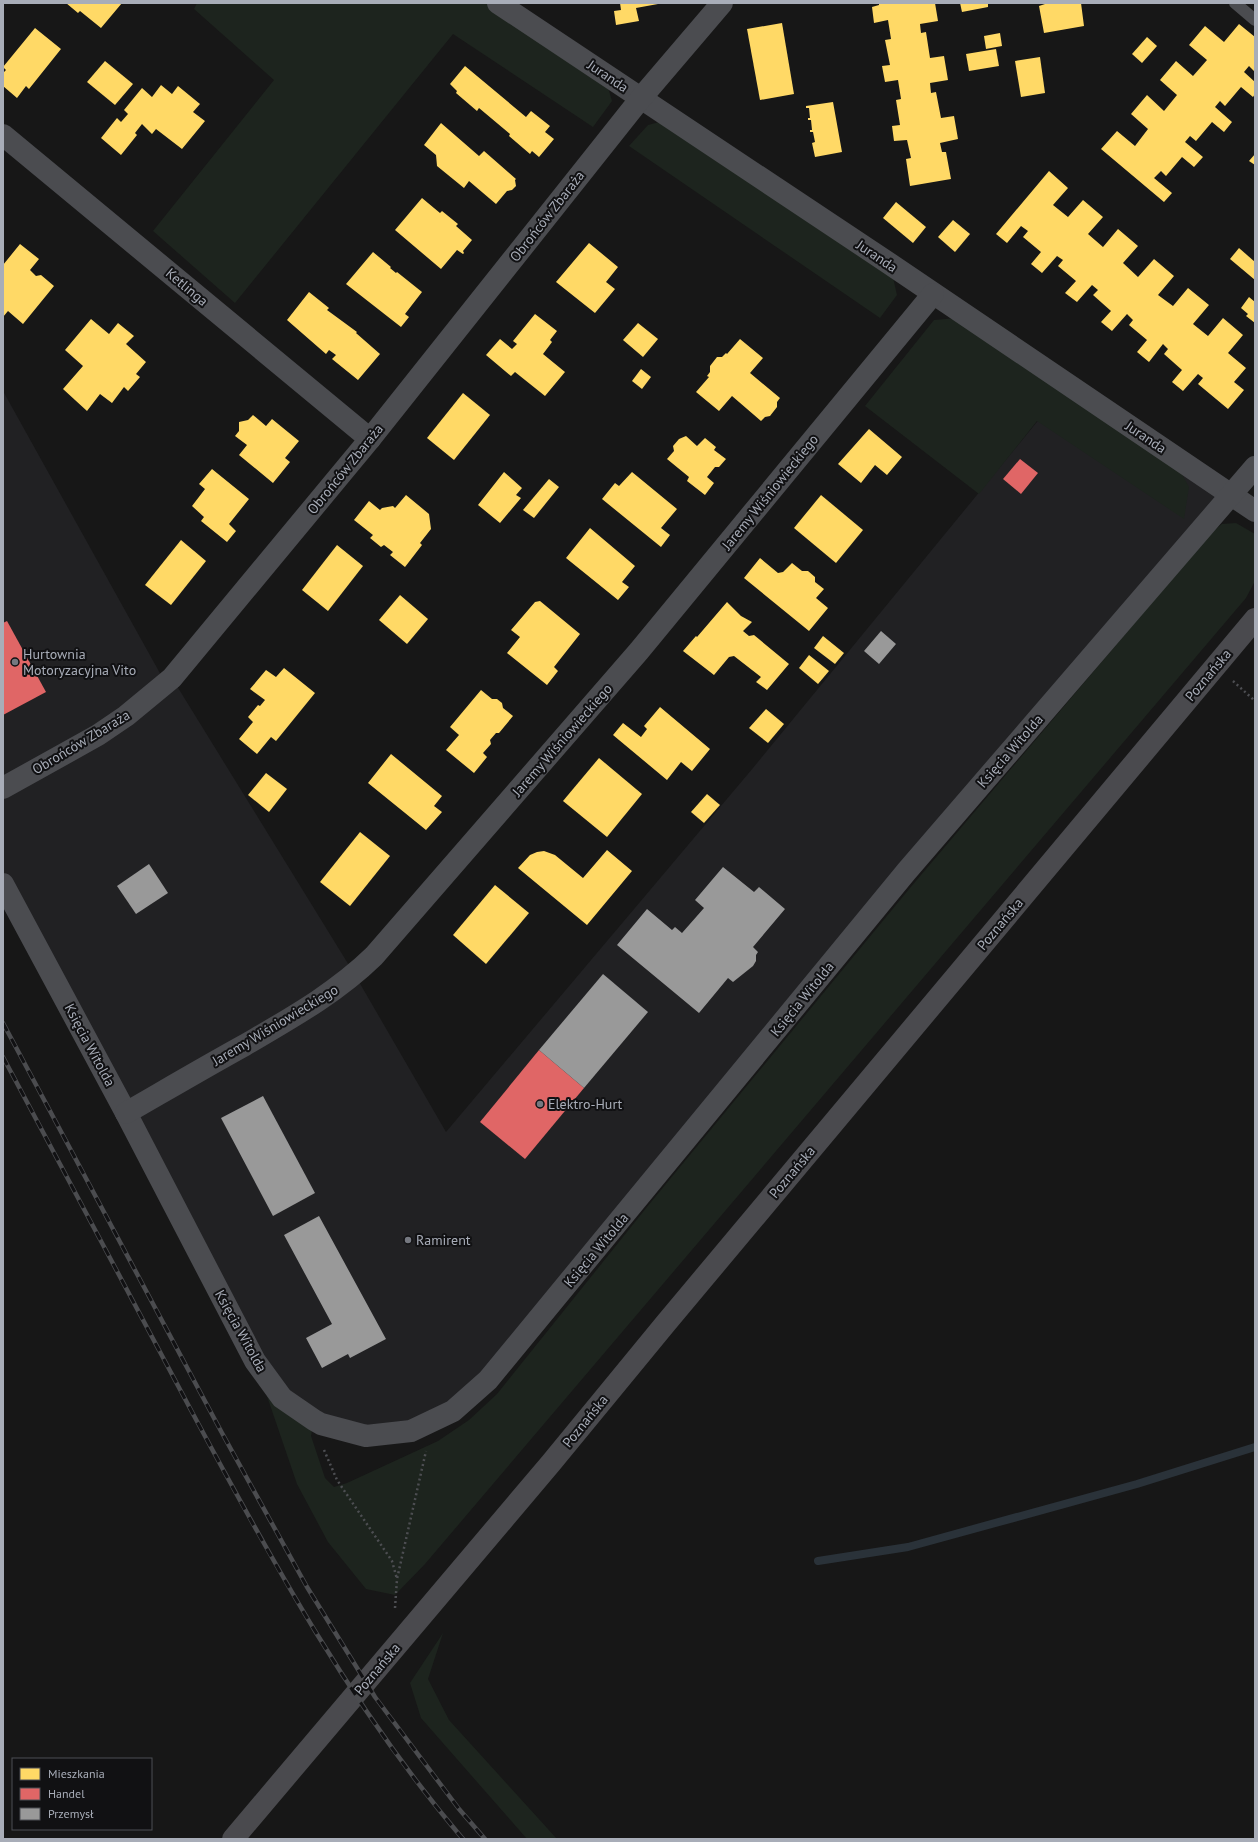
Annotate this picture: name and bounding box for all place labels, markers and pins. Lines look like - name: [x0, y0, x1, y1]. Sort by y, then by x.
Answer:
- place label: Hurtownia Motoryzacyjna Vito: [23, 645, 136, 679]
- marker: Hurtownia Motoryzacyjna Vito: [10, 657, 20, 667]
- place label: Elektro-Hurt: [548, 1095, 623, 1113]
- marker: Elektro-Hurt: [535, 1099, 545, 1109]
- place label: Ramirent: [416, 1231, 471, 1249]
- marker: Ramirent: [403, 1235, 413, 1245]

